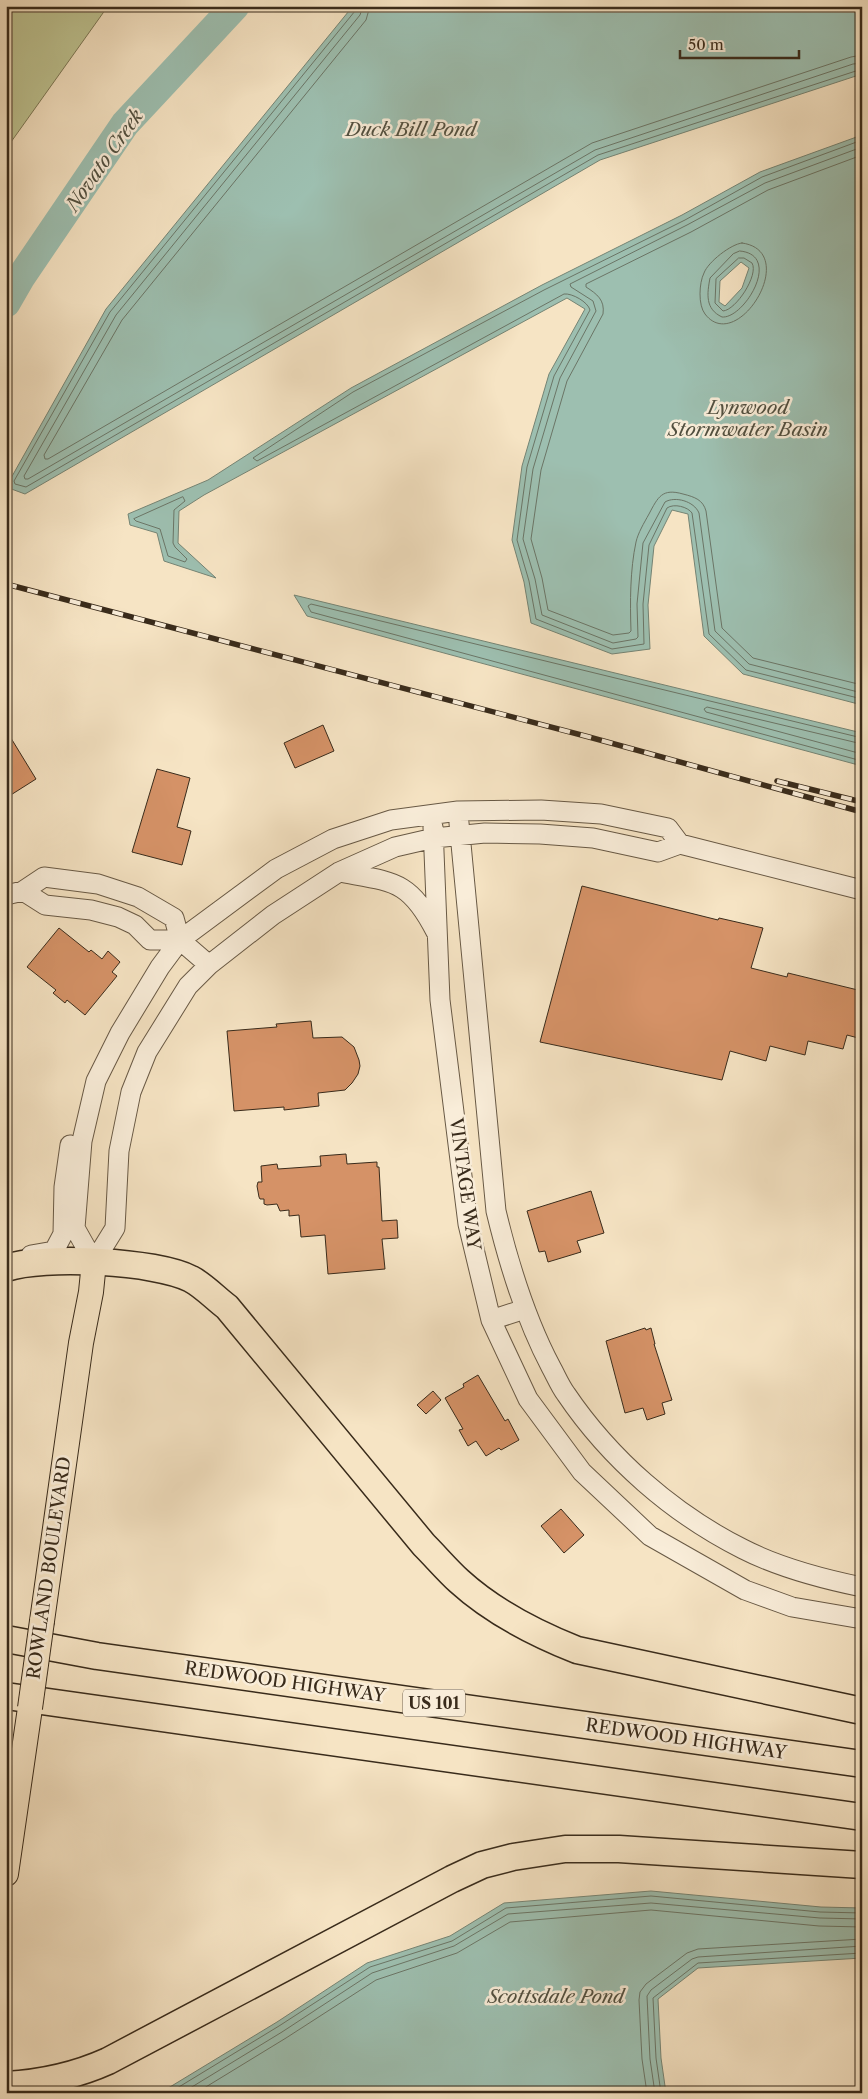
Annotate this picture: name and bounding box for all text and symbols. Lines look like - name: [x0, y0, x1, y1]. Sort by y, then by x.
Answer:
- scale bar: [680, 28, 799, 60]
- text: 50 m: [688, 35, 724, 54]
- water label: Novato Creek: [60, 105, 148, 217]
- water label: Duck Bill Pond: [344, 118, 478, 141]
- water label: Lynwood Stormwater Basin: [667, 396, 828, 441]
- street label: VINTAGE WAY: [445, 1115, 485, 1253]
- street label: ROWLAND BOULEVARD: [22, 1455, 76, 1681]
- street label: REDWOOD HIGHWAY: [183, 1657, 388, 1707]
- road number: US 101: [403, 1690, 465, 1716]
- street label: REDWOOD HIGHWAY: [584, 1714, 789, 1764]
- water label: Scottsdale Pond: [487, 1985, 626, 2008]

